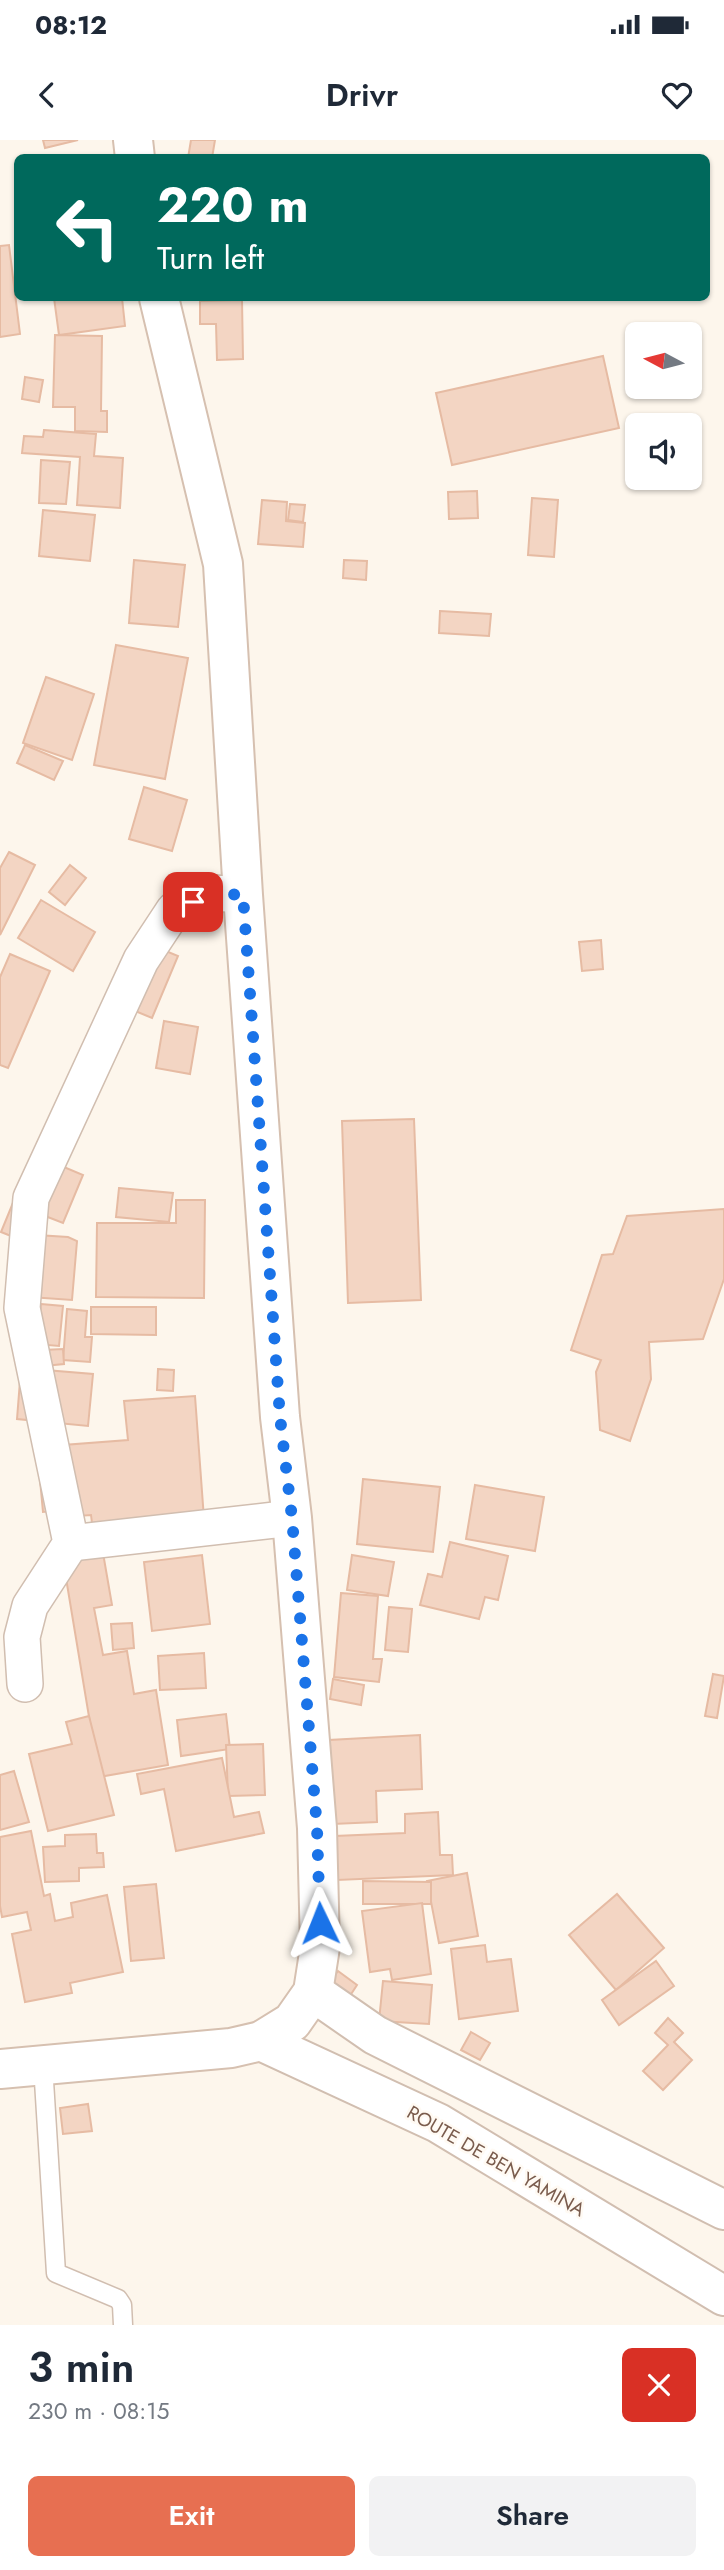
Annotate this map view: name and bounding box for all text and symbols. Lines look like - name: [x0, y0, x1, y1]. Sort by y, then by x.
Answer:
- text: 08:12: [35, 6, 107, 44]
- text: Drivr: [326, 72, 398, 118]
- icon: back: [28, 76, 66, 114]
- icon: heart: [658, 76, 696, 114]
- text: 220 m: [157, 170, 309, 240]
- icon: left: [42, 182, 133, 273]
- text: Turn left: [157, 235, 264, 281]
- north arrow: [625, 322, 702, 399]
- map controls: [625, 322, 702, 490]
- button: sound: [625, 413, 702, 490]
- pin: [163, 872, 223, 932]
- icon: arrive: [174, 883, 212, 921]
- position arrow: [283, 1886, 357, 1960]
- street label: ROUTE DE BEN YAMINA: [402, 2099, 590, 2223]
- text: 3 min: [28, 2337, 134, 2398]
- button: close: [622, 2348, 696, 2422]
- text: 230 m · 08:15: [28, 2394, 170, 2428]
- button: Exit: [28, 2476, 355, 2556]
- button: Share: [369, 2476, 696, 2556]

